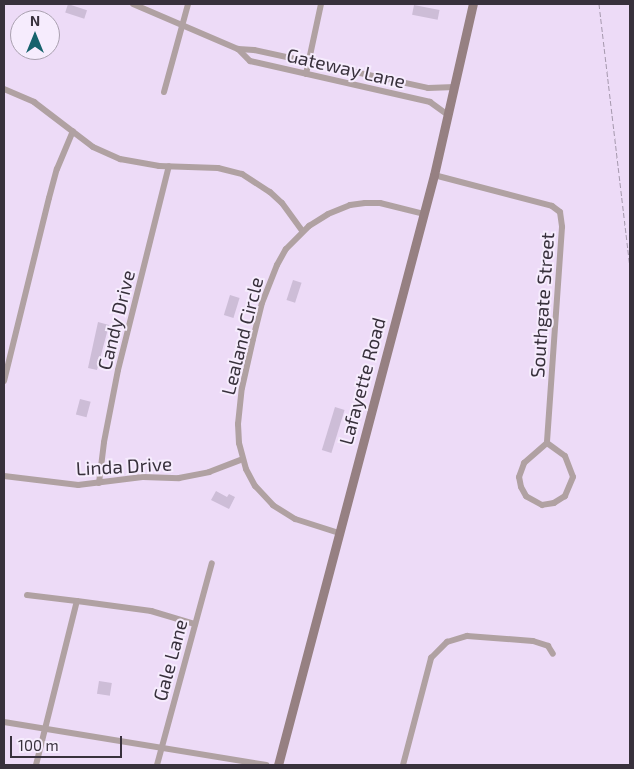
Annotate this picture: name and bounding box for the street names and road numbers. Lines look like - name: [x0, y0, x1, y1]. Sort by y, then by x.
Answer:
- street label: Gateway Lane: [284, 43, 408, 93]
- street label: Southgate Street: [526, 231, 558, 379]
- street label: Candy Drive: [93, 267, 139, 373]
- street label: Lealand Circle: [216, 275, 268, 397]
- street label: Lafayette Road: [334, 315, 390, 447]
- street label: Linda Drive: [75, 452, 173, 480]
- street label: Gale Lane: [148, 617, 192, 703]

